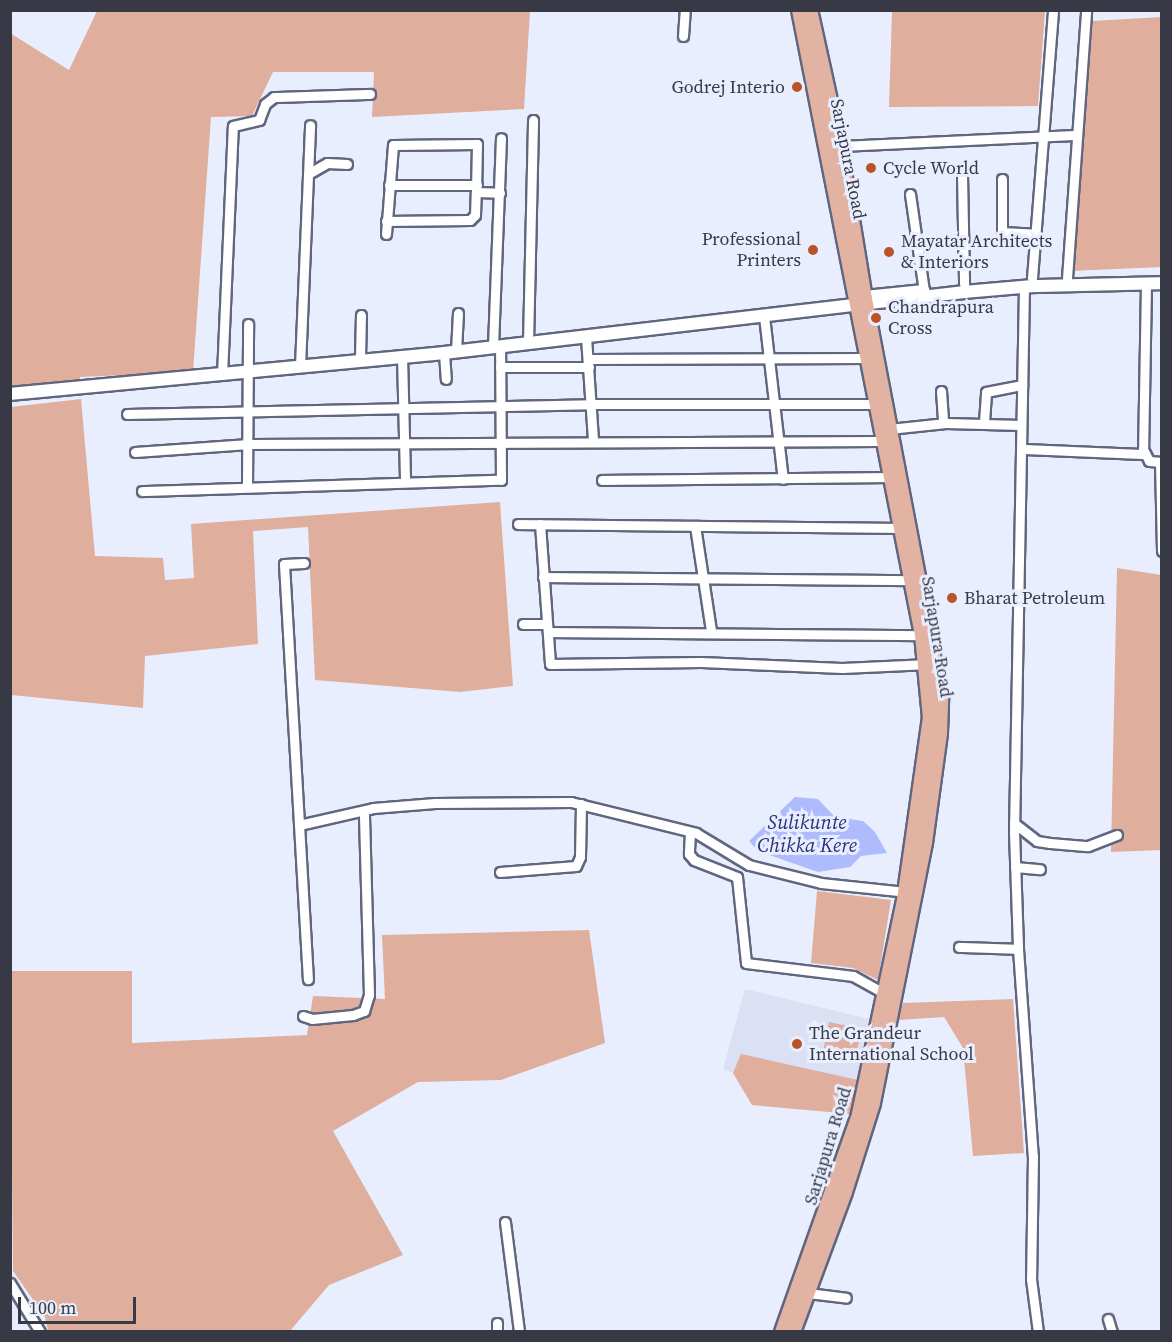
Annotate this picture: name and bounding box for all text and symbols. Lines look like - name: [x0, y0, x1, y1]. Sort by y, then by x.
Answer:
- place label: Godrej Interio: [671, 76, 785, 98]
- marker: Godrej Interio: [790, 80, 804, 94]
- street label: Sarjapura Road: [826, 97, 870, 221]
- place label: Cycle World: [883, 157, 979, 179]
- marker: Cycle World: [864, 161, 878, 175]
- place label: Professional Printers: [702, 229, 801, 272]
- place label: Mayatar Architects & Interiors: [901, 231, 1052, 274]
- marker: Professional Printers: [806, 243, 820, 257]
- marker: Mayatar Architects & Interiors: [882, 245, 896, 259]
- place label: Chandrapura Cross: [888, 297, 994, 340]
- marker: Chandrapura Cross: [869, 311, 883, 325]
- street label: Sarjapura Road: [917, 575, 957, 699]
- place label: Bharat Petroleum: [964, 587, 1105, 609]
- marker: Bharat Petroleum: [945, 591, 959, 605]
- water label: Sulikunte Chikka Kere: [757, 811, 857, 858]
- place label: The Grandeur International School: [809, 1023, 974, 1066]
- marker: The Grandeur International School: [790, 1037, 804, 1051]
- street label: Sarjapura Road: [800, 1084, 856, 1208]
- scale bar: [21, 1285, 140, 1323]
- text: 100 m: [29, 1295, 76, 1320]

